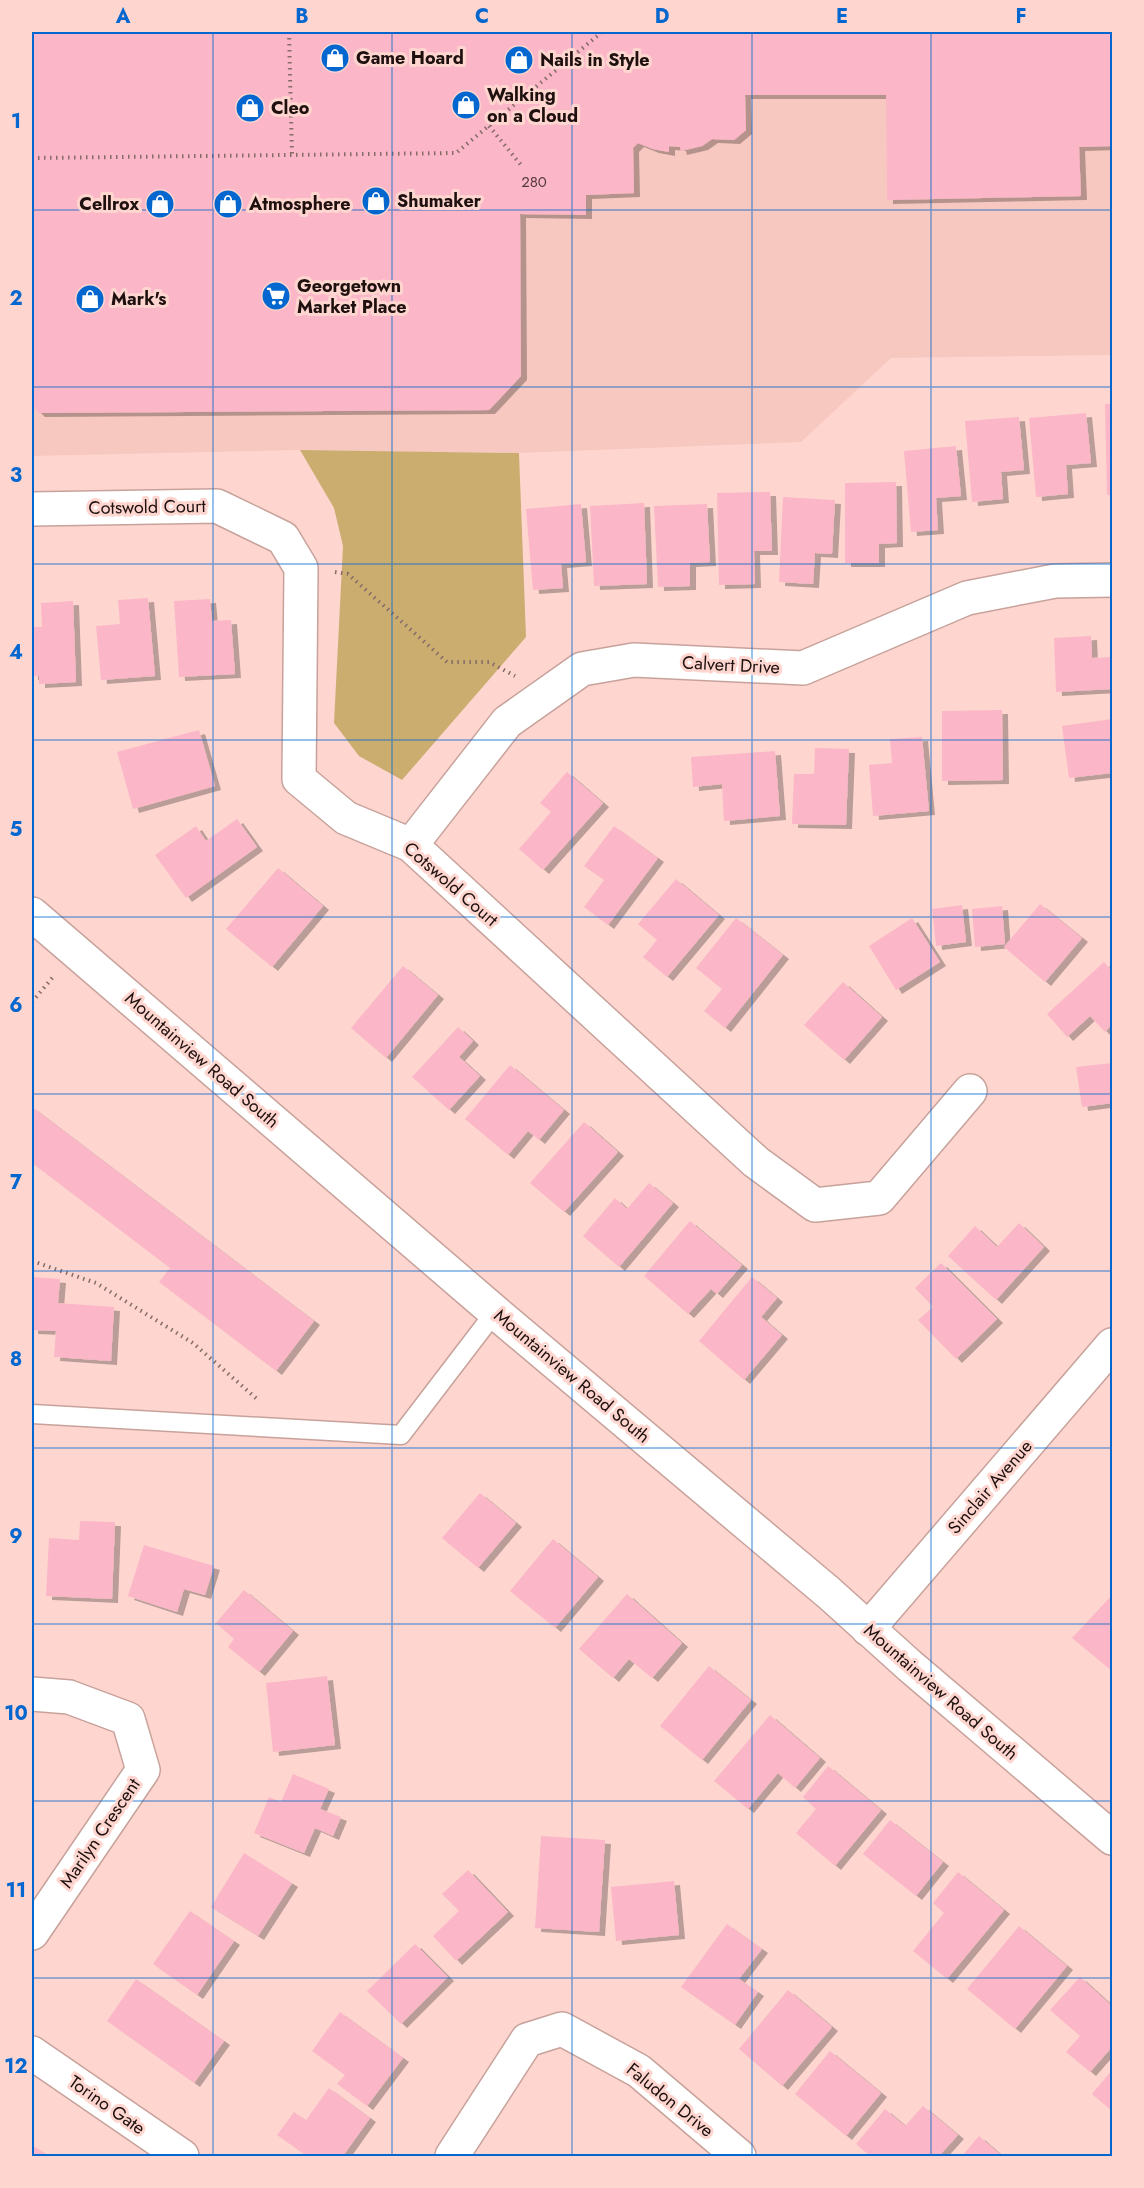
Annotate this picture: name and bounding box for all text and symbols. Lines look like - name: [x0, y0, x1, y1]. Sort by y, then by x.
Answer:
- text: A: [115, 2, 131, 31]
- text: B: [295, 2, 309, 31]
- text: C: [475, 2, 489, 31]
- text: D: [655, 2, 669, 31]
- text: E: [836, 2, 848, 31]
- text: F: [1015, 2, 1027, 31]
- shop icon: Game Hoard: [319, 42, 351, 74]
- shop icon: Nails in Style: [503, 44, 535, 76]
- place label: Game Hoard: [356, 45, 464, 71]
- place label: Nails in Style: [540, 47, 650, 73]
- place label: Walking on a Cloud: [487, 82, 578, 129]
- shop icon: Walking on a Cloud: [450, 89, 482, 121]
- shop icon: Cleo: [234, 92, 266, 124]
- place label: Cleo: [271, 95, 310, 121]
- text: 1: [11, 107, 21, 136]
- house number: 280: [521, 171, 547, 193]
- shop icon: Shumaker: [360, 185, 392, 217]
- shop icon: Cellrox: [144, 188, 176, 220]
- shop icon: Atmosphere: [212, 188, 244, 220]
- place label: Shumaker: [397, 188, 482, 214]
- place label: Cellrox: [79, 191, 139, 217]
- place label: Atmosphere: [248, 191, 351, 217]
- place label: Georgetown Market Place: [297, 273, 407, 320]
- supermarket icon: Georgetown Market Place: [260, 280, 292, 312]
- shop icon: Mark's: [74, 283, 106, 315]
- text: 2: [9, 284, 23, 313]
- place label: Mark's: [111, 286, 166, 312]
- text: 3: [10, 461, 22, 490]
- street label: Cotswold Court: [88, 493, 207, 521]
- text: 4: [9, 638, 23, 667]
- street label: Calvert Drive: [681, 649, 781, 681]
- text: 5: [10, 815, 23, 844]
- street label: Cotswold Court: [398, 836, 504, 933]
- street label: Mountainview Road South: [119, 986, 285, 1134]
- text: 6: [9, 991, 23, 1020]
- text: 7: [10, 1168, 23, 1197]
- street label: Mountainview Road South: [488, 1303, 656, 1449]
- text: 8: [10, 1345, 22, 1374]
- street label: Sinclair Avenue: [942, 1434, 1038, 1540]
- text: 9: [9, 1522, 23, 1551]
- street label: Mountainview Road South: [858, 1618, 1024, 1766]
- text: 10: [4, 1699, 28, 1728]
- street label: Marilyn Crescent: [54, 1772, 147, 1893]
- text: 11: [6, 1876, 26, 1905]
- text: 12: [4, 2052, 28, 2081]
- street label: Faludon Drive: [621, 2057, 719, 2143]
- street label: Torino Gate: [63, 2069, 151, 2141]

